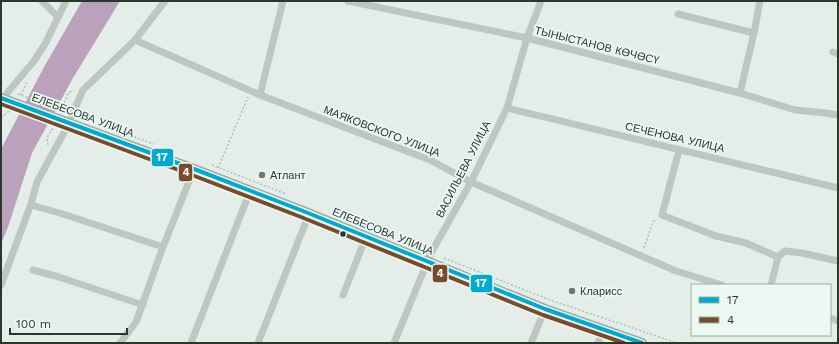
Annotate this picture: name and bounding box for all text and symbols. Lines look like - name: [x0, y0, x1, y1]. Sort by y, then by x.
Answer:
- street label: ТЫНЫСТАНОВ КӨЧӨСҮ: [533, 24, 661, 67]
- street label: ЕЛЕБЕСОВА УЛИЦА: [30, 91, 136, 140]
- street label: МАЯКОВСКОГО УЛИЦА: [322, 103, 443, 160]
- street label: ВАСИЛЬЕВА УЛИЦА: [433, 118, 494, 220]
- street label: СЕЧЕНОВА УЛИЦА: [624, 120, 727, 155]
- line badge: 17: [151, 148, 174, 167]
- text: 17: [156, 151, 168, 164]
- line badge: 4: [178, 163, 193, 182]
- text: 4: [182, 166, 190, 179]
- place label: Атлант: [270, 169, 306, 182]
- marker: Атлант: [257, 170, 267, 180]
- street label: ЕЛЕБЕСОВА УЛИЦА: [330, 205, 436, 258]
- unlabelled marker: [338, 229, 348, 239]
- line badge: 4: [432, 264, 448, 283]
- text: 4: [436, 267, 444, 280]
- line badge: 17: [470, 274, 493, 293]
- text: 17: [475, 277, 487, 290]
- legend: [691, 284, 831, 336]
- place label: Кларисс: [580, 285, 623, 298]
- marker: Кларисс: [567, 286, 577, 296]
- text: 17: [727, 293, 739, 307]
- scale bar: [10, 310, 127, 336]
- text: 4: [727, 313, 734, 327]
- text: 100 m: [16, 317, 51, 331]

